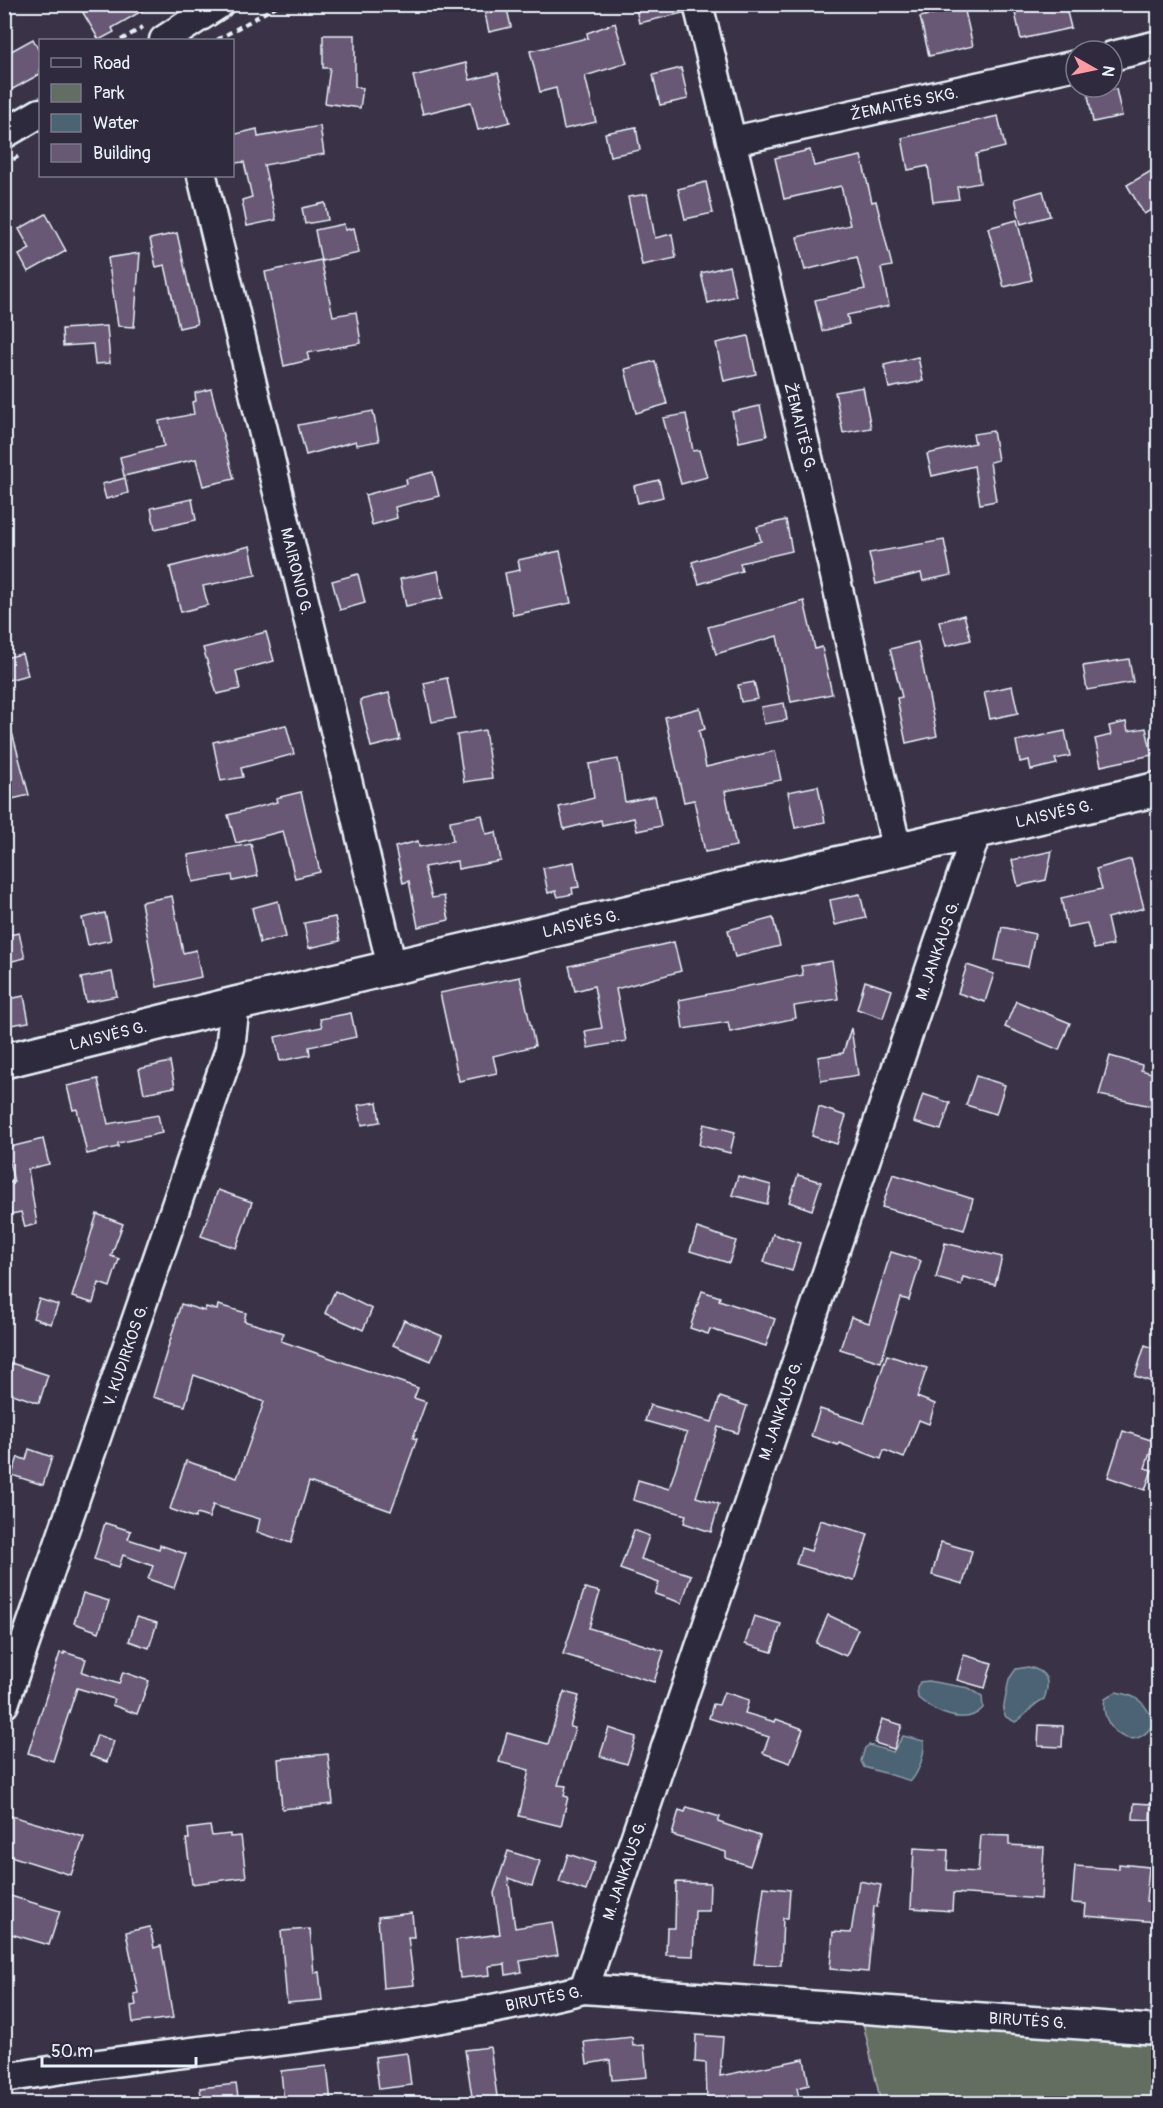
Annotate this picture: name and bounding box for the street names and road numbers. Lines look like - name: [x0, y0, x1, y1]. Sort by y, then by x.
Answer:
- street label: ŽEMAITĖS SKG.: [848, 83, 960, 125]
- street label: ŽEMAITĖS G.: [779, 381, 821, 474]
- street label: MAIRONIO G.: [276, 526, 316, 617]
- street label: LAISVĖS G.: [1014, 795, 1095, 833]
- street label: M. JANKAUS G.: [911, 898, 964, 1003]
- street label: LAISVĖS G.: [541, 905, 622, 943]
- street label: LAISVĖS G.: [68, 1017, 149, 1055]
- street label: V. KUDIRKOS G.: [99, 1301, 153, 1409]
- street label: M. JANKAUS G.: [754, 1358, 807, 1463]
- street label: M. JANKAUS G.: [598, 1818, 651, 1923]
- street label: BIRUTĖS G.: [504, 1982, 584, 2016]
- street label: BIRUTĖS G.: [988, 2008, 1068, 2034]

